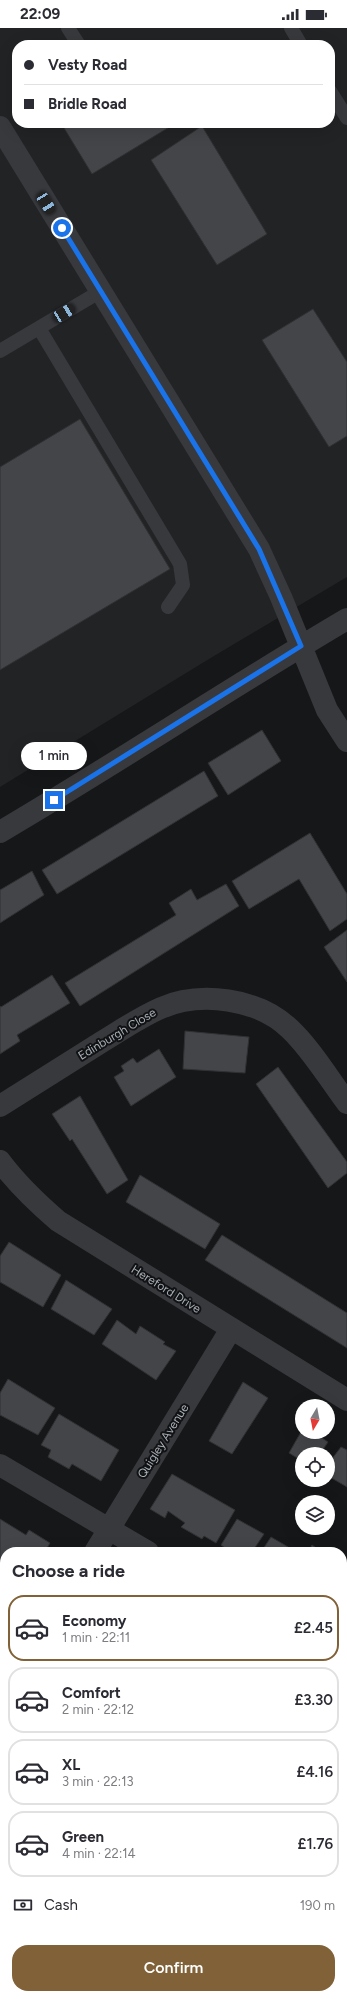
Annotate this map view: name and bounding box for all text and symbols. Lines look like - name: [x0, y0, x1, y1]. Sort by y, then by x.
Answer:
- text: 22:09: [20, 5, 60, 23]
- text: Vesty Road: [48, 56, 127, 74]
- text: Bridle Road: [48, 95, 127, 113]
- car: [35, 190, 57, 216]
- route start: [53, 219, 71, 237]
- car: [51, 302, 77, 324]
- callout: 1 min: [21, 742, 87, 770]
- text: 1 min: [39, 748, 69, 763]
- route end: [45, 791, 63, 809]
- street label: Edinburgh Close: [75, 1005, 159, 1063]
- street label: Hereford Drive: [129, 1262, 204, 1316]
- north arrow: [295, 1399, 335, 1439]
- map controls: [295, 1399, 335, 1535]
- street label: Quigley Avenue: [135, 1401, 192, 1481]
- button: locate: [295, 1447, 335, 1487]
- button: layers: [295, 1495, 335, 1535]
- text: Choose a ride: [12, 1560, 125, 1582]
- icon: car: [14, 1610, 50, 1646]
- text: Economy: [62, 1612, 127, 1630]
- text: £2.45: [294, 1619, 333, 1637]
- text: 1 min · 22:11: [62, 1630, 130, 1645]
- icon: car: [14, 1682, 50, 1718]
- text: Comfort: [62, 1684, 121, 1702]
- text: £3.30: [294, 1691, 333, 1709]
- text: 2 min · 22:12: [62, 1702, 134, 1717]
- icon: car: [14, 1754, 50, 1790]
- text: XL: [62, 1756, 80, 1774]
- text: £4.16: [296, 1763, 333, 1781]
- text: 3 min · 22:13: [62, 1774, 134, 1789]
- icon: car: [14, 1826, 50, 1862]
- text: Green: [62, 1828, 104, 1846]
- text: £1.76: [298, 1835, 333, 1853]
- text: 4 min · 22:14: [62, 1846, 136, 1861]
- icon: cash: [12, 1894, 34, 1916]
- text: Cash: [44, 1896, 78, 1914]
- text: 190 m: [300, 1898, 335, 1913]
- button: Confirm: [12, 1945, 335, 1991]

